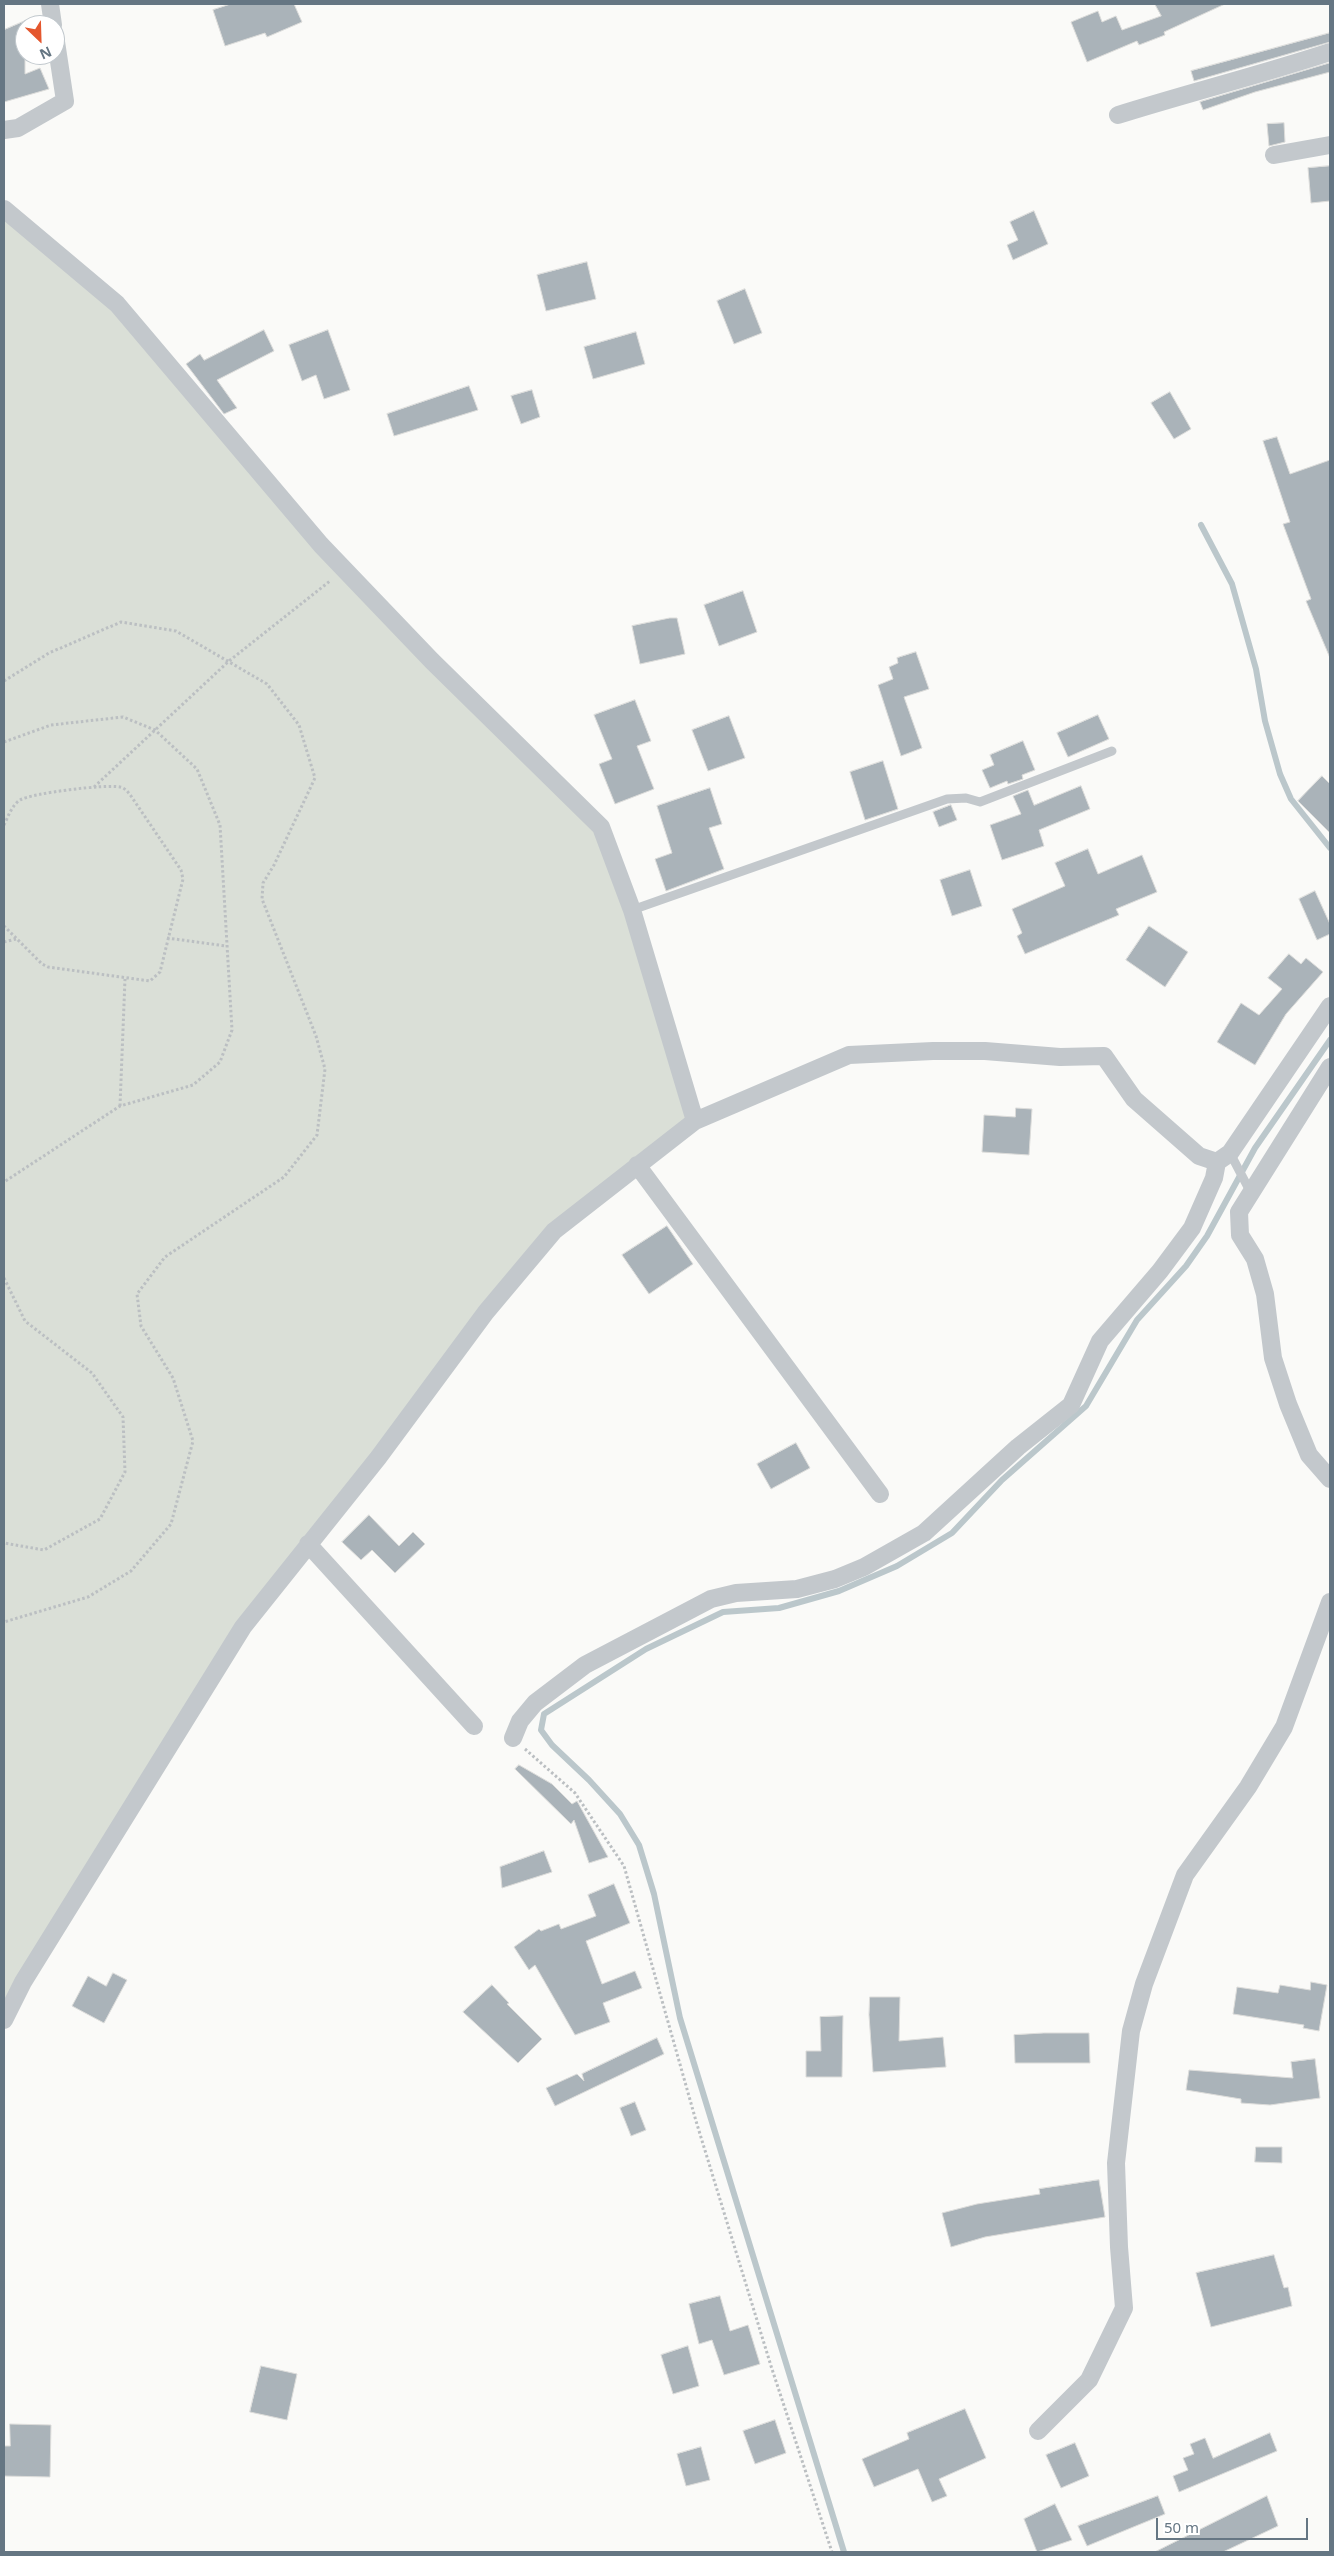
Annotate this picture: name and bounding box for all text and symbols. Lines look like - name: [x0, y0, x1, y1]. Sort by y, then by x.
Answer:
- north arrow: [15, 15, 65, 65]
- text: N: [37, 42, 55, 64]
- scale bar: [1159, 2508, 1312, 2540]
- text: 50 m: [1164, 2517, 1199, 2537]

